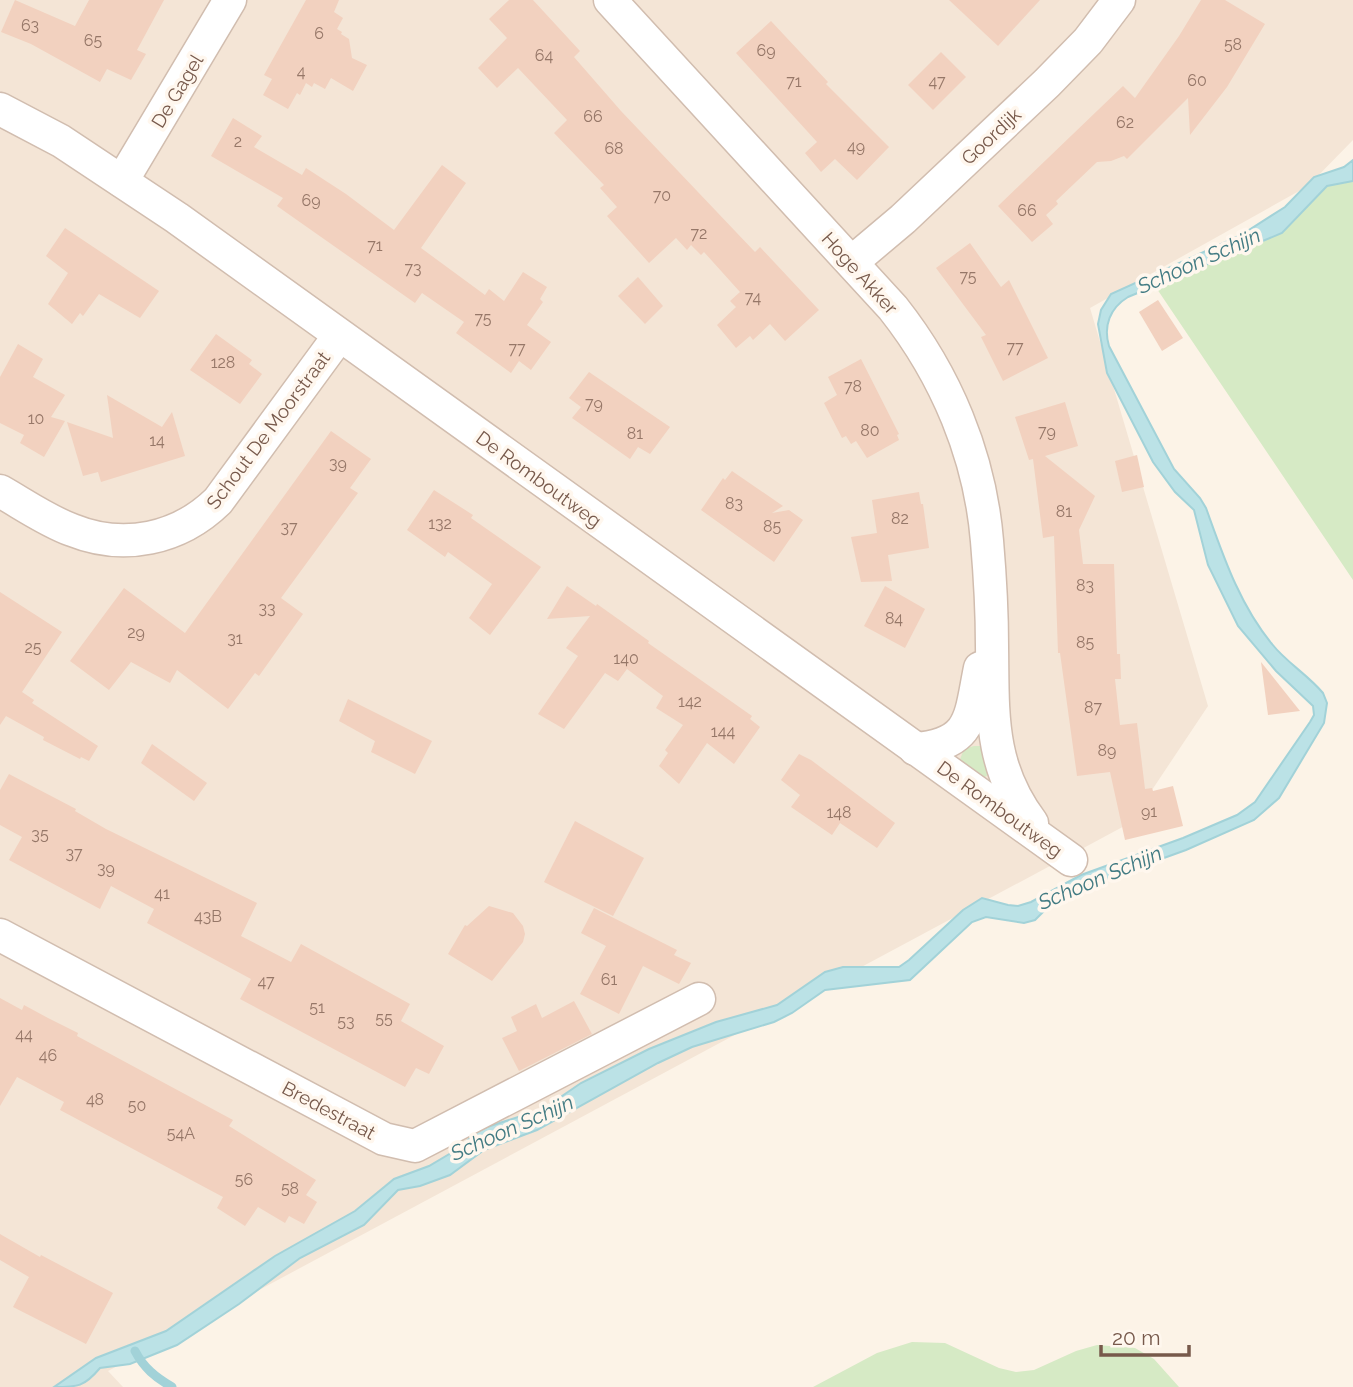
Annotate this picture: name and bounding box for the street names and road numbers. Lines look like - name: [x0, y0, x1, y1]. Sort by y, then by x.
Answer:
- street label: De Gagel: [147, 50, 208, 132]
- street label: Goordijk: [957, 103, 1025, 169]
- street label: Hoge Akker: [817, 228, 903, 319]
- street label: Schout De Moorstraat: [202, 346, 335, 513]
- street label: De Romboutweg: [472, 426, 606, 532]
- street label: De Romboutweg: [933, 756, 1067, 862]
- street label: Bredestraat: [279, 1076, 380, 1144]

